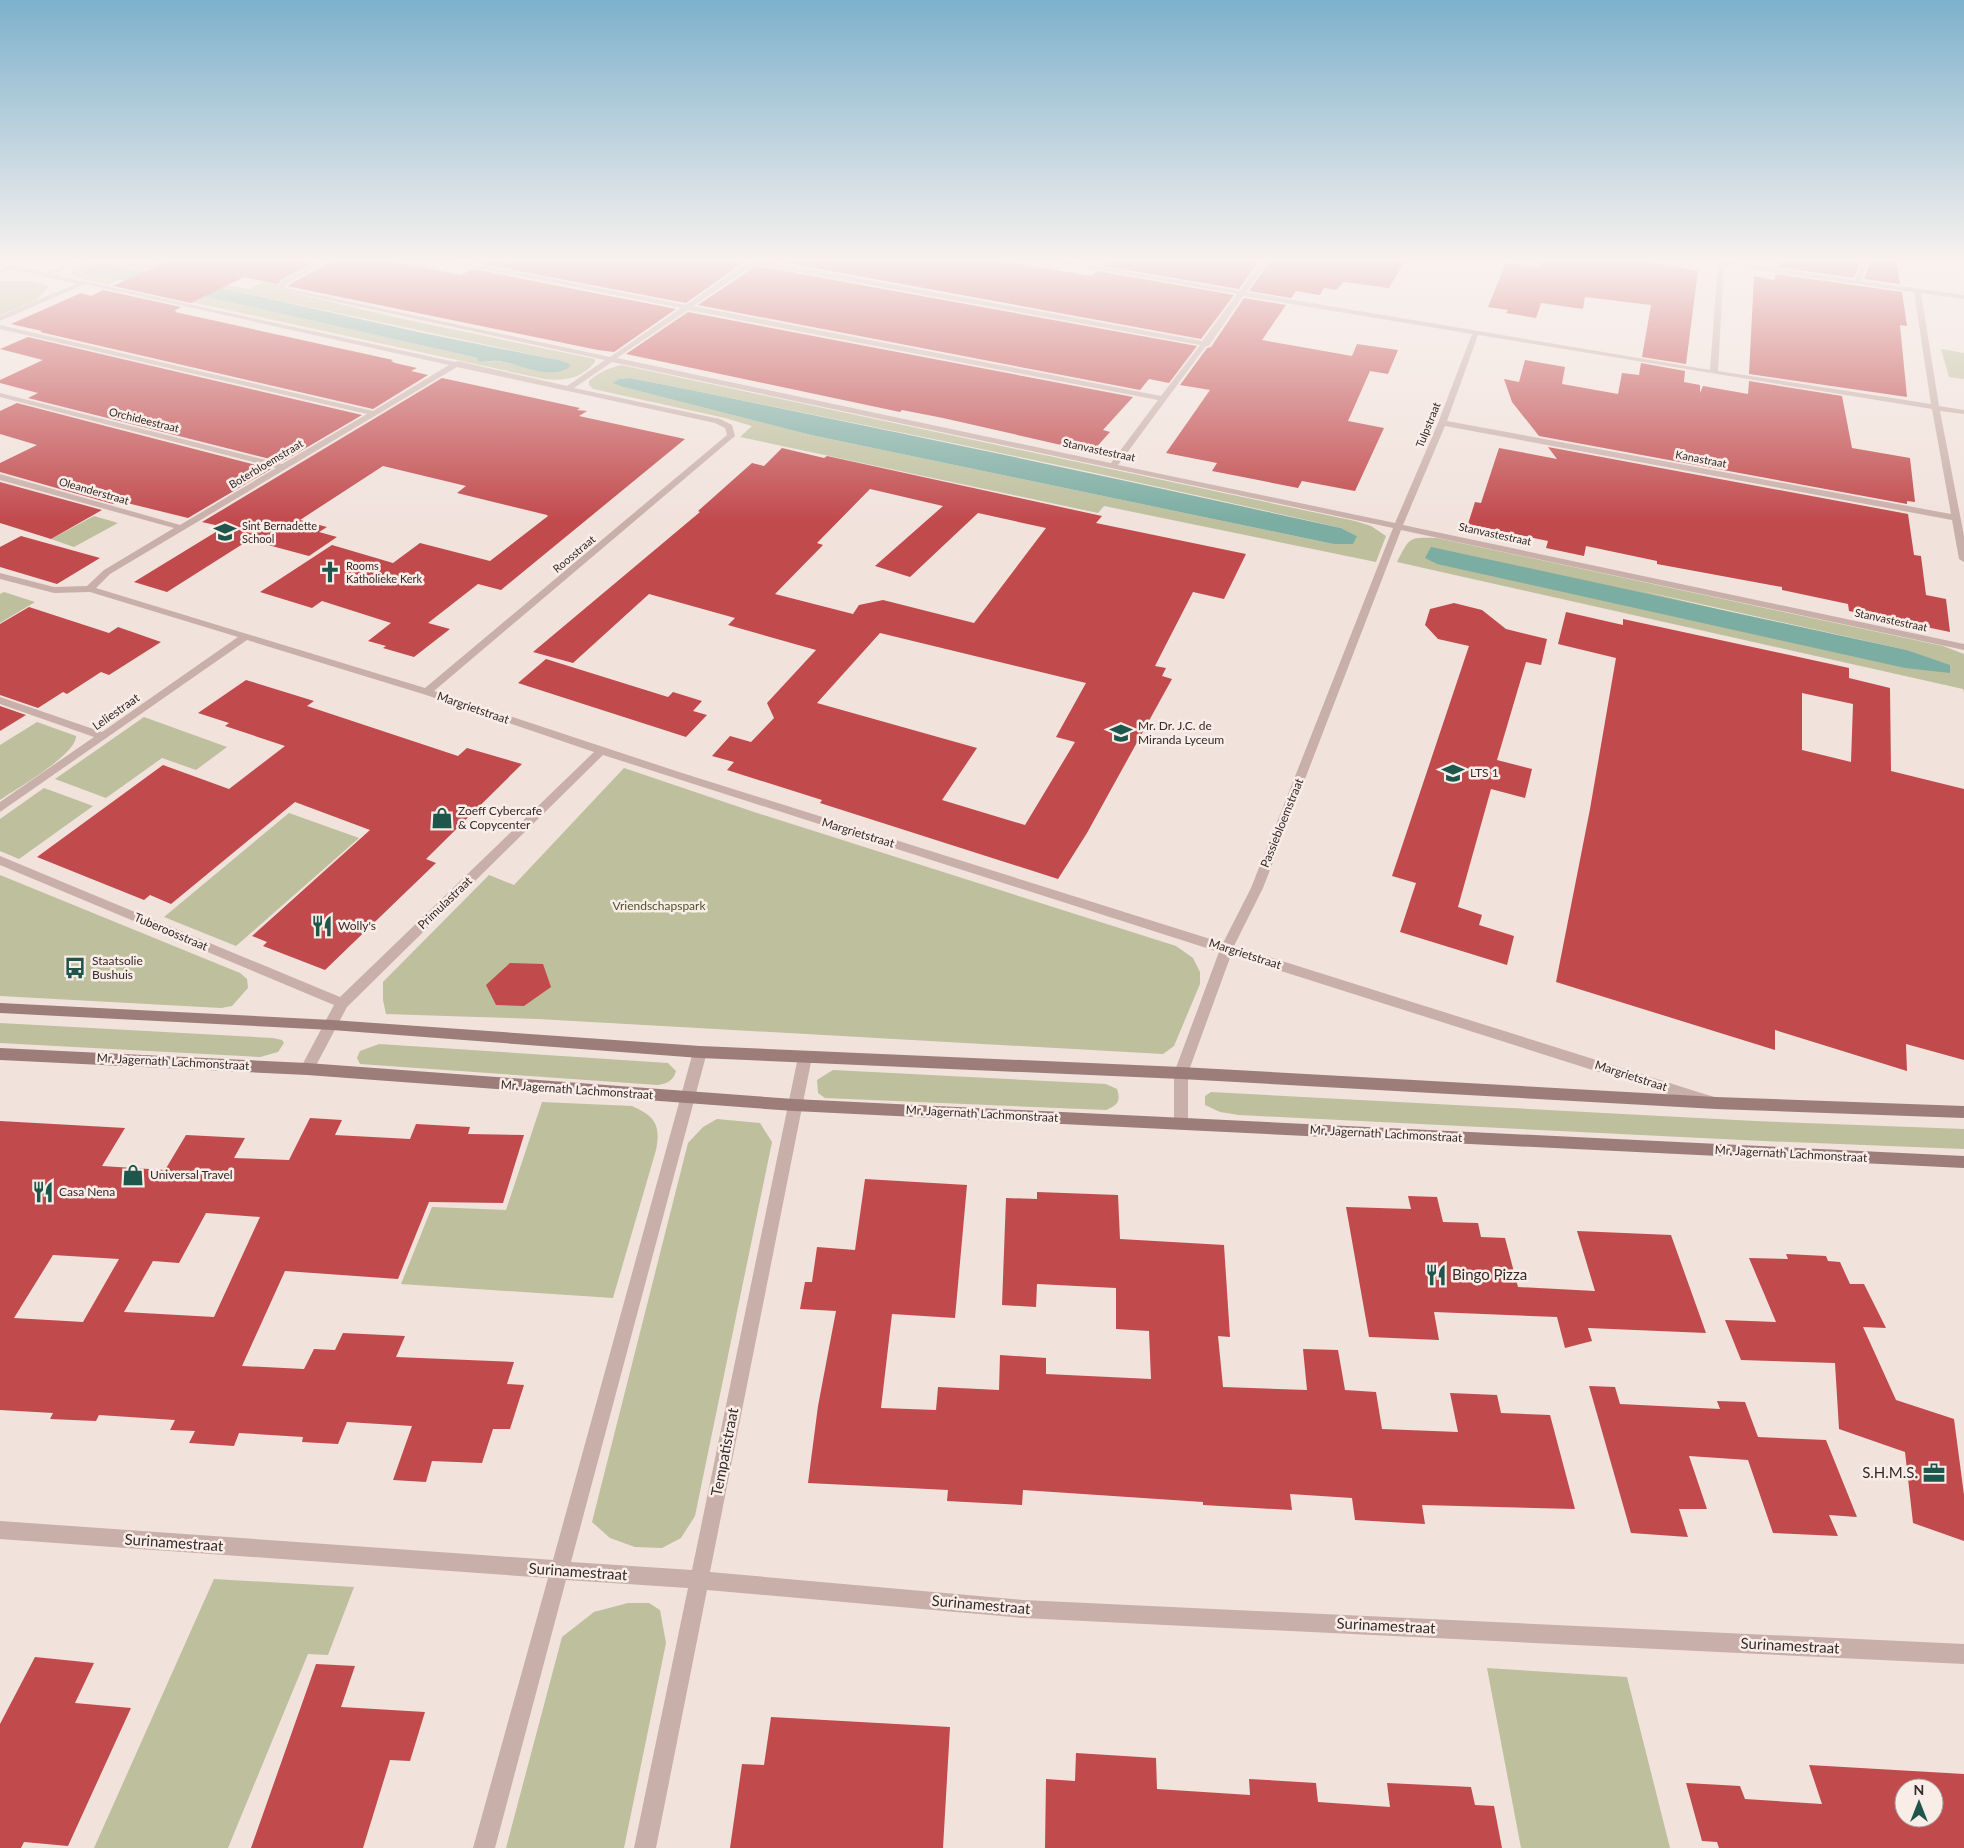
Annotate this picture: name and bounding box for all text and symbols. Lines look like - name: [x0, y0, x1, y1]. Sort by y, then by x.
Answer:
- street label: Tulpstraat: [1413, 400, 1443, 449]
- street label: Orchideestraat: [108, 405, 181, 435]
- street label: Stanvastestraat: [1062, 435, 1137, 464]
- street label: Boterbloemstraat: [226, 436, 305, 491]
- street label: Kanastraat: [1674, 447, 1728, 470]
- street label: Oleanderstraat: [58, 474, 131, 507]
- school or university icon: Sint Bernadette School: [212, 519, 238, 545]
- place label: Sint Bernadette School: [242, 519, 317, 545]
- street label: Stanvastestraat: [1458, 519, 1533, 548]
- street label: Roosstraat: [550, 532, 598, 575]
- church icon: Rooms Katholieke Kerk: [317, 559, 343, 585]
- place label: Rooms Katholieke Kerk: [346, 559, 423, 585]
- street label: Stanvastestraat: [1854, 605, 1929, 634]
- street label: Margrietstraat: [435, 688, 512, 727]
- street label: Leliestraat: [89, 690, 143, 733]
- place label: Mr. Dr. J.C. de Miranda Lyceum: [1138, 718, 1224, 747]
- school or university icon: Mr. Dr. J.C. de Miranda Lyceum: [1108, 720, 1134, 746]
- school or university icon: LTS 1: [1440, 760, 1466, 786]
- place label: LTS 1: [1470, 765, 1499, 780]
- street label: Passiebloemstraat: [1257, 775, 1307, 870]
- place label: Zoeff Cybercafe & Copycenter: [458, 803, 542, 832]
- shop icon: Zoeff Cybercafe & Copycenter: [429, 805, 455, 831]
- street label: Margrietstraat: [820, 814, 897, 851]
- street label: Primulastraat: [414, 873, 475, 932]
- park label: Vriendschapspark: [612, 898, 706, 913]
- street label: Tuberoosstraat: [132, 909, 211, 954]
- restaurant icon: Wolly's: [309, 913, 335, 939]
- place label: Wolly's: [338, 918, 376, 933]
- street label: Margrietstraat: [1207, 935, 1284, 972]
- place label: Staatsolie Bushuis: [92, 953, 143, 982]
- bus stop icon: Staatsolie Bushuis: [62, 955, 88, 981]
- street label: Mr. Jagernath Lachmonstraat: [96, 1050, 250, 1073]
- street label: Margrietstraat: [1593, 1057, 1670, 1094]
- street label: Mr. Jagernath Lachmonstraat: [500, 1077, 654, 1102]
- street label: Mr. Jagernath Lachmonstraat: [905, 1102, 1059, 1125]
- street label: Mr. Jagernath Lachmonstraat: [1309, 1122, 1463, 1145]
- street label: Mr. Jagernath Lachmonstraat: [1714, 1142, 1868, 1165]
- shop icon: Universal Travel: [120, 1162, 146, 1188]
- place label: Universal Travel: [150, 1167, 233, 1182]
- restaurant icon: Casa Nena: [30, 1179, 56, 1205]
- place label: Casa Nena: [59, 1184, 115, 1199]
- restaurant icon: Bingo Pizza: [1423, 1262, 1449, 1288]
- place label: Bingo Pizza: [1452, 1265, 1527, 1283]
- street label: Tempatistraat: [707, 1405, 742, 1498]
- office icon: S.H.M.S.: [1921, 1460, 1947, 1486]
- place label: S.H.M.S.: [1862, 1463, 1918, 1481]
- street label: Surinamestraat: [124, 1530, 225, 1554]
- street label: Surinamestraat: [528, 1559, 629, 1583]
- street label: Surinamestraat: [931, 1591, 1032, 1617]
- street label: Surinamestraat: [1336, 1613, 1437, 1637]
- street label: Surinamestraat: [1740, 1633, 1841, 1657]
- north arrow: [1894, 1778, 1944, 1828]
- text: N: [1914, 1781, 1924, 1798]

